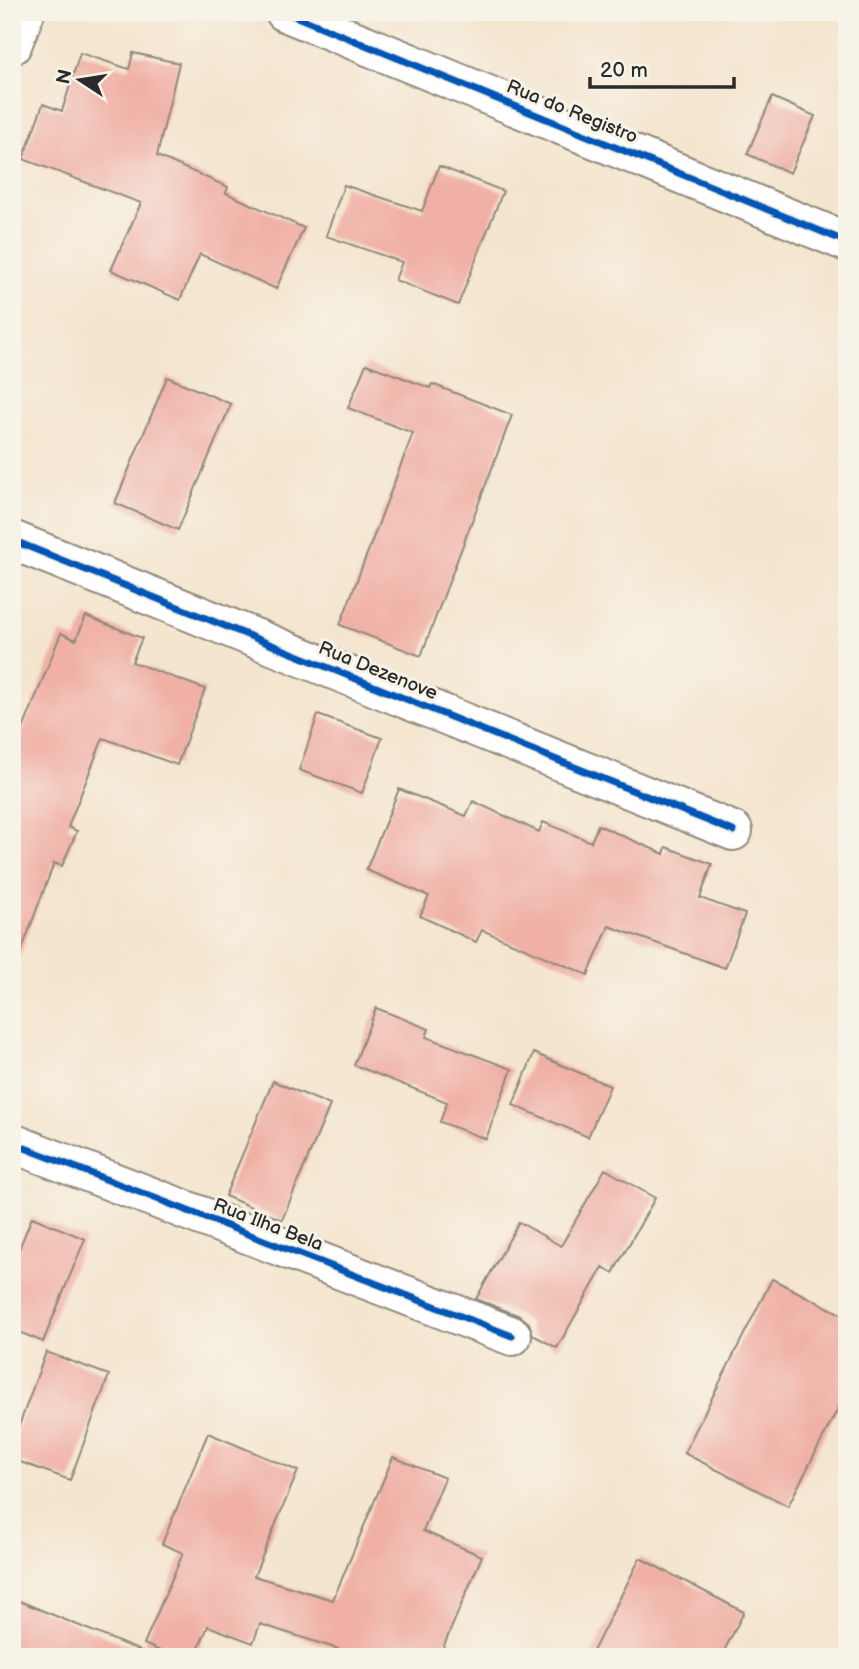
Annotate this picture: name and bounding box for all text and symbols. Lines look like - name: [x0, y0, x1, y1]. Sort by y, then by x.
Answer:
- north arrow: [46, 46, 116, 116]
- scale bar: [590, 46, 733, 90]
- text: 20 m: [600, 58, 648, 83]
- text: N: [52, 67, 78, 86]
- street label: Rua do Registro: [503, 75, 641, 149]
- street label: Rua Dezenove: [315, 637, 441, 705]
- street label: Rua Ilha Bela: [210, 1194, 326, 1256]

